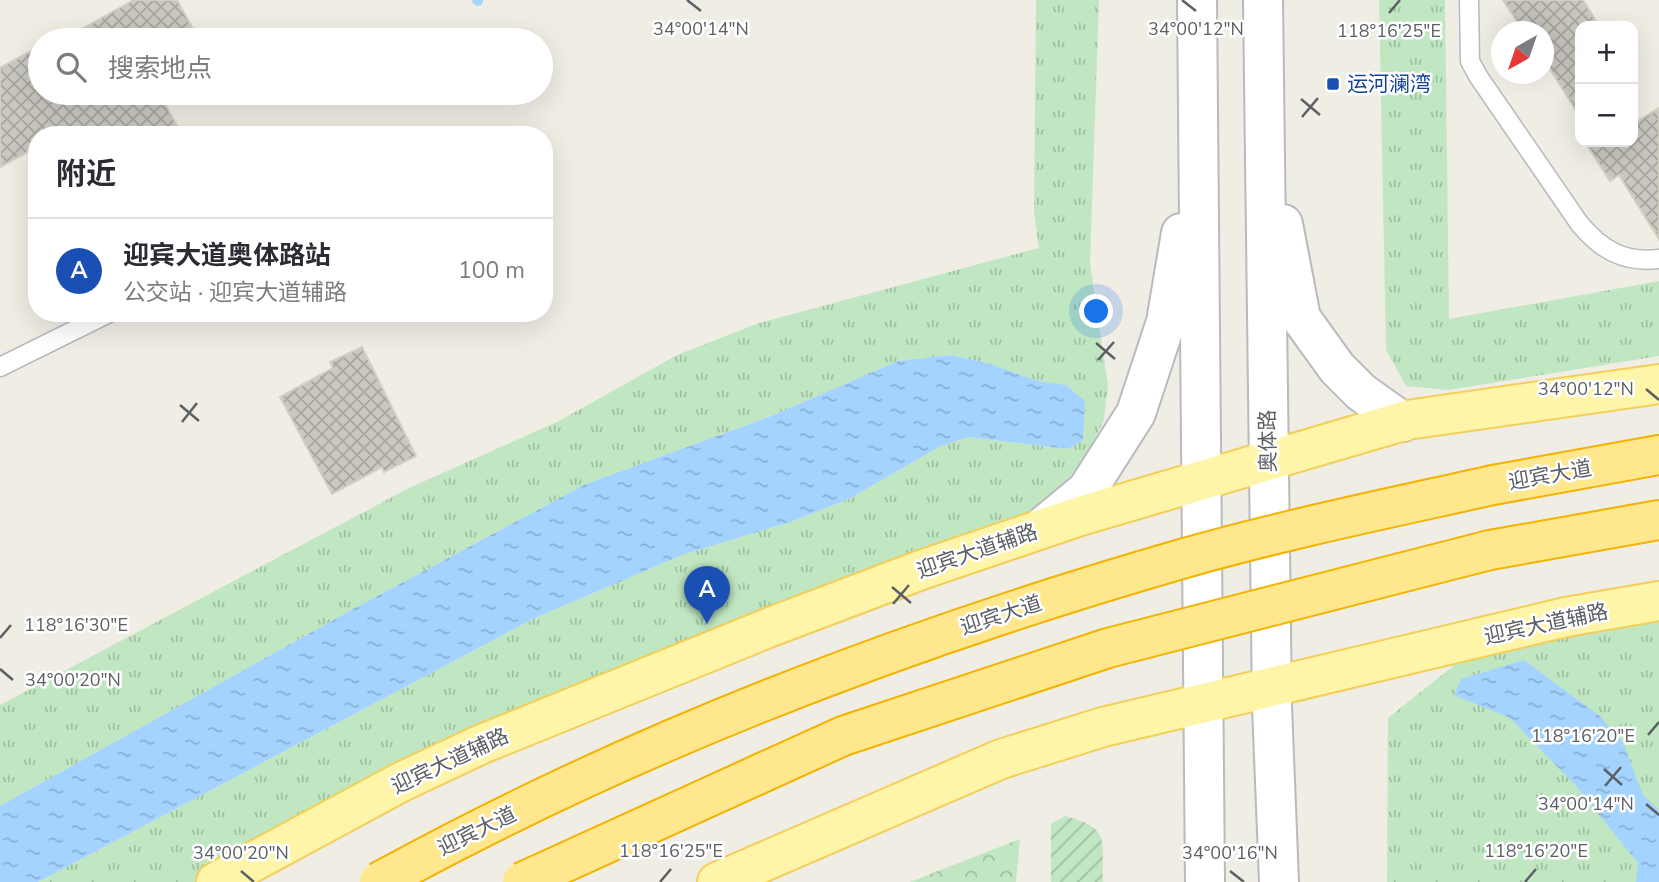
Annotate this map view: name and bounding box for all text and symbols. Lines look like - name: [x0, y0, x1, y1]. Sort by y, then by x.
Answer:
- text: 34°00'14"N: [653, 17, 749, 41]
- text: 34°00'12"N: [1148, 17, 1244, 41]
- text: 118°16'25"E: [1337, 19, 1441, 43]
- north arrow: [1491, 21, 1554, 84]
- map controls: [1575, 21, 1638, 147]
- button: +: [1575, 21, 1638, 84]
- search box: [28, 28, 553, 105]
- icon: search: [52, 48, 90, 86]
- text: 搜索地点: [108, 51, 212, 86]
- place label: 运河澜湾: [1347, 70, 1431, 98]
- marker: 运河澜湾: [1325, 76, 1341, 92]
- button: −: [1575, 84, 1638, 147]
- text: 附近: [56, 154, 116, 195]
- text: 迎宾大道奥体路站: [123, 238, 331, 273]
- text: A: [70, 255, 88, 286]
- text: 100 m: [458, 255, 525, 286]
- text: 公交站 · 迎宾大道辅路: [123, 277, 347, 308]
- your location: [1079, 294, 1113, 328]
- text: 34°00'12"N: [1538, 377, 1634, 401]
- street label: 奥体路: [1253, 409, 1283, 473]
- street label: 迎宾大道: [1506, 454, 1594, 496]
- street label: 迎宾大道辅路: [913, 517, 1041, 585]
- pin: A: [684, 566, 730, 624]
- street label: 迎宾大道: [957, 589, 1045, 641]
- street label: 迎宾大道辅路: [1481, 597, 1611, 651]
- text: 118°16'30"E: [24, 613, 128, 637]
- text: 34°00'20"N: [25, 668, 121, 692]
- street label: 迎宾大道辅路: [387, 722, 513, 800]
- text: 118°16'20"E: [1531, 724, 1635, 748]
- text: 34°00'14"N: [1538, 792, 1634, 816]
- street label: 迎宾大道: [433, 800, 521, 862]
- text: 118°16'25"E: [619, 839, 723, 863]
- text: 118°16'20"E: [1484, 839, 1588, 863]
- text: 34°00'20"N: [193, 841, 289, 865]
- text: 34°00'16"N: [1182, 841, 1278, 865]

